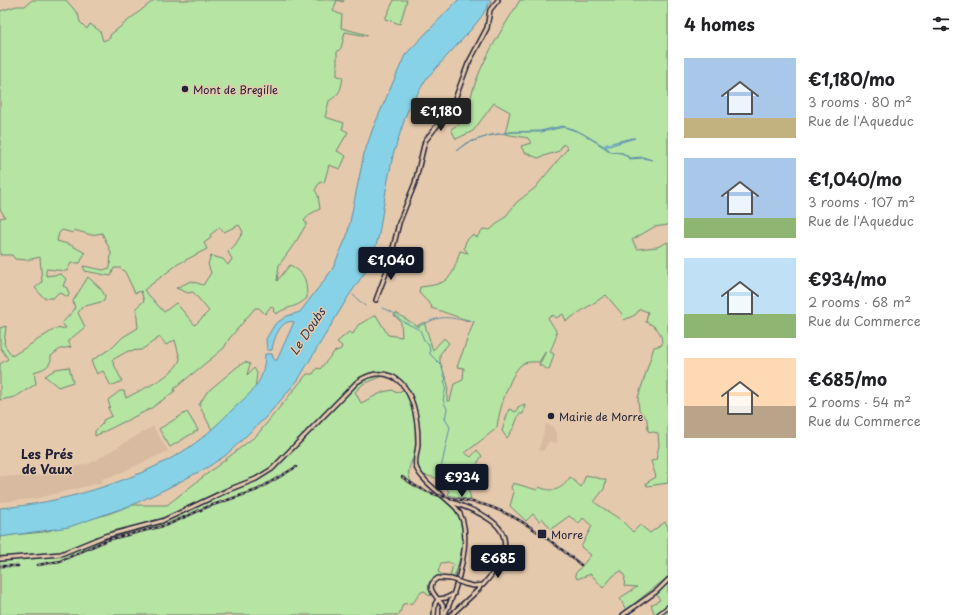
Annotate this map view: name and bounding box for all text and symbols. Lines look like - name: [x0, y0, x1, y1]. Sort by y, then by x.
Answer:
- text: 4 homes: [684, 11, 755, 37]
- icon: filters: [930, 13, 952, 35]
- text: €1,180/mo: [808, 66, 895, 92]
- icon: home: [716, 74, 764, 122]
- place label: Mont de Bregille: [193, 81, 278, 98]
- marker: Mont de Bregille: [180, 84, 190, 94]
- text: 3 rooms · 80 m²: [808, 92, 912, 111]
- pin: €1,180: [408, 98, 474, 132]
- text: €1,180: [420, 101, 462, 120]
- text: Rue de l'Aqueduc: [808, 111, 914, 130]
- text: €1,040/mo: [808, 166, 902, 192]
- icon: home: [716, 174, 764, 222]
- text: 3 rooms · 107 m²: [808, 192, 915, 211]
- text: Rue de l'Aqueduc: [808, 211, 914, 230]
- pin: €1,040: [358, 247, 424, 281]
- text: €1,040: [367, 250, 415, 269]
- text: €934/mo: [808, 266, 886, 292]
- icon: home: [716, 274, 764, 322]
- text: 2 rooms · 68 m²: [808, 292, 911, 311]
- water label: Le Doubs: [285, 303, 330, 358]
- text: Rue du Commerce: [808, 311, 921, 330]
- text: €685/mo: [808, 366, 887, 392]
- icon: home: [716, 374, 764, 422]
- text: 2 rooms · 54 m²: [808, 392, 911, 411]
- place label: Mairie de Morre: [559, 408, 643, 425]
- marker: Mairie de Morre: [546, 411, 556, 421]
- text: Rue du Commerce: [808, 411, 921, 430]
- district label: Les Prés de Vaux: [21, 444, 73, 478]
- pin: €934: [438, 464, 486, 498]
- text: €934: [444, 467, 480, 486]
- place label: Morre: [551, 526, 583, 543]
- marker: Morre: [536, 528, 548, 540]
- pin: €685: [474, 545, 522, 579]
- text: €685: [480, 548, 516, 567]

